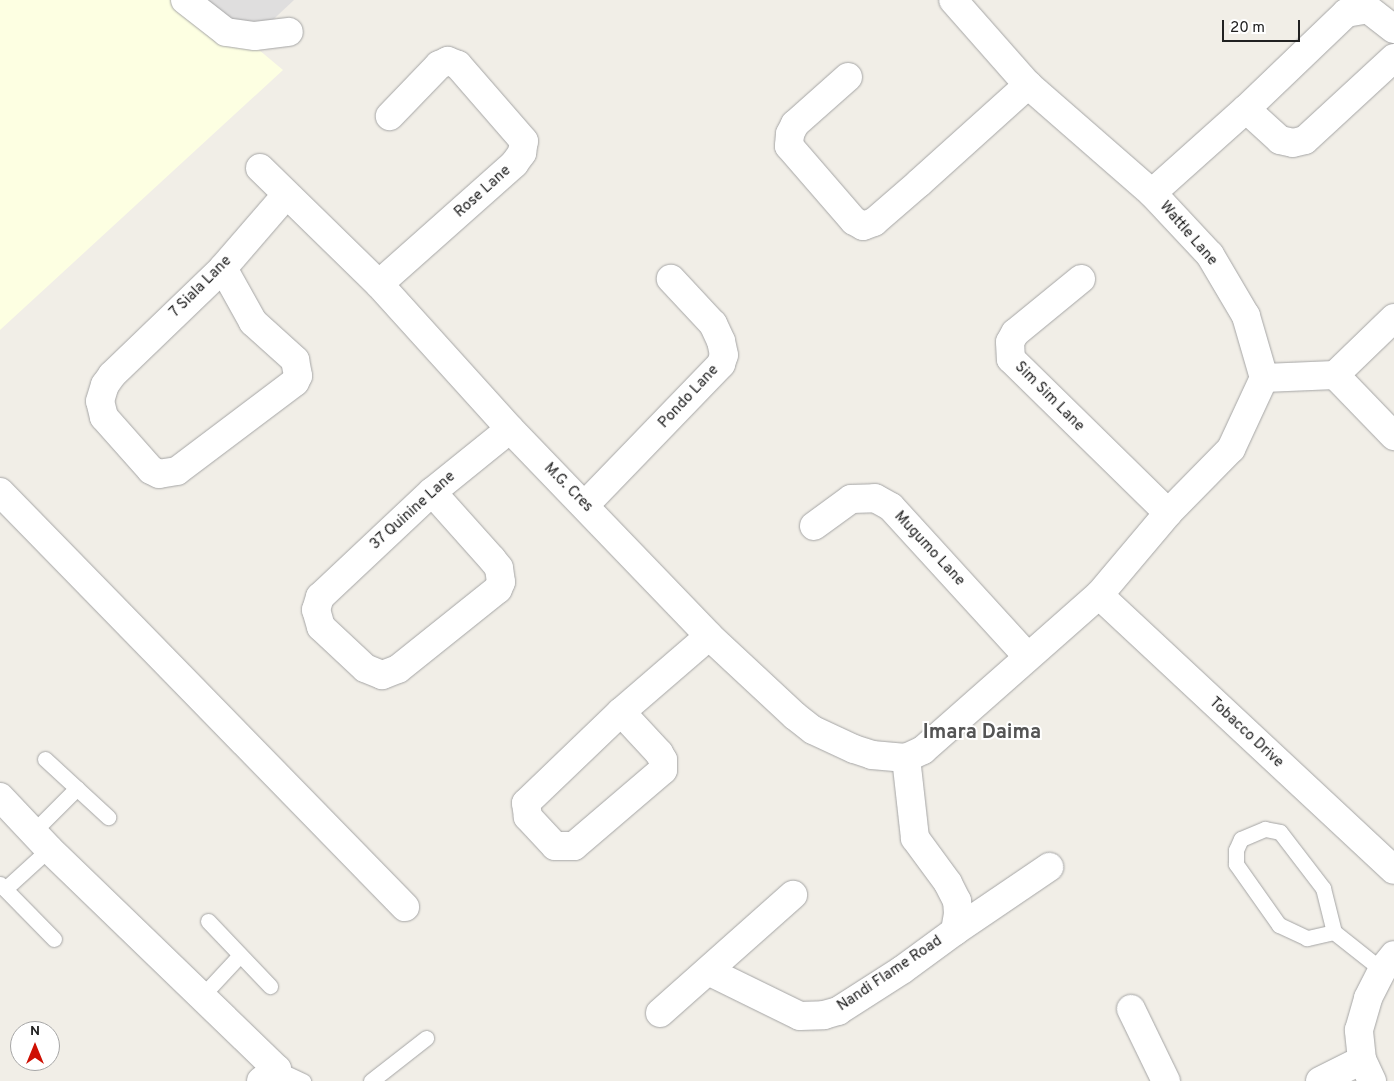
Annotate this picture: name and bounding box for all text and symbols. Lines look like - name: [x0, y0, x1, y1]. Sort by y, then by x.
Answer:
- scale bar: [1224, 10, 1302, 42]
- text: 20 m: [1230, 19, 1265, 38]
- street label: Rose Lane: [451, 162, 515, 222]
- street label: Wattle Lane: [1155, 198, 1221, 270]
- street label: 7 Siala Lane: [166, 252, 236, 322]
- street label: Sim Sim Lane: [1010, 358, 1088, 436]
- street label: Pondo Lane: [655, 362, 723, 432]
- street label: M.G. Cres: [540, 460, 596, 516]
- street label: 37 Quinine Lane: [366, 468, 460, 554]
- street label: Mugumo Lane: [890, 508, 968, 590]
- street label: Tobacco Drive: [1205, 694, 1287, 772]
- district label: Imara Daima: [923, 721, 1041, 745]
- street label: Nandi Flame Road: [834, 932, 946, 1016]
- north arrow: [10, 1021, 60, 1071]
- text: N: [30, 1023, 40, 1040]

